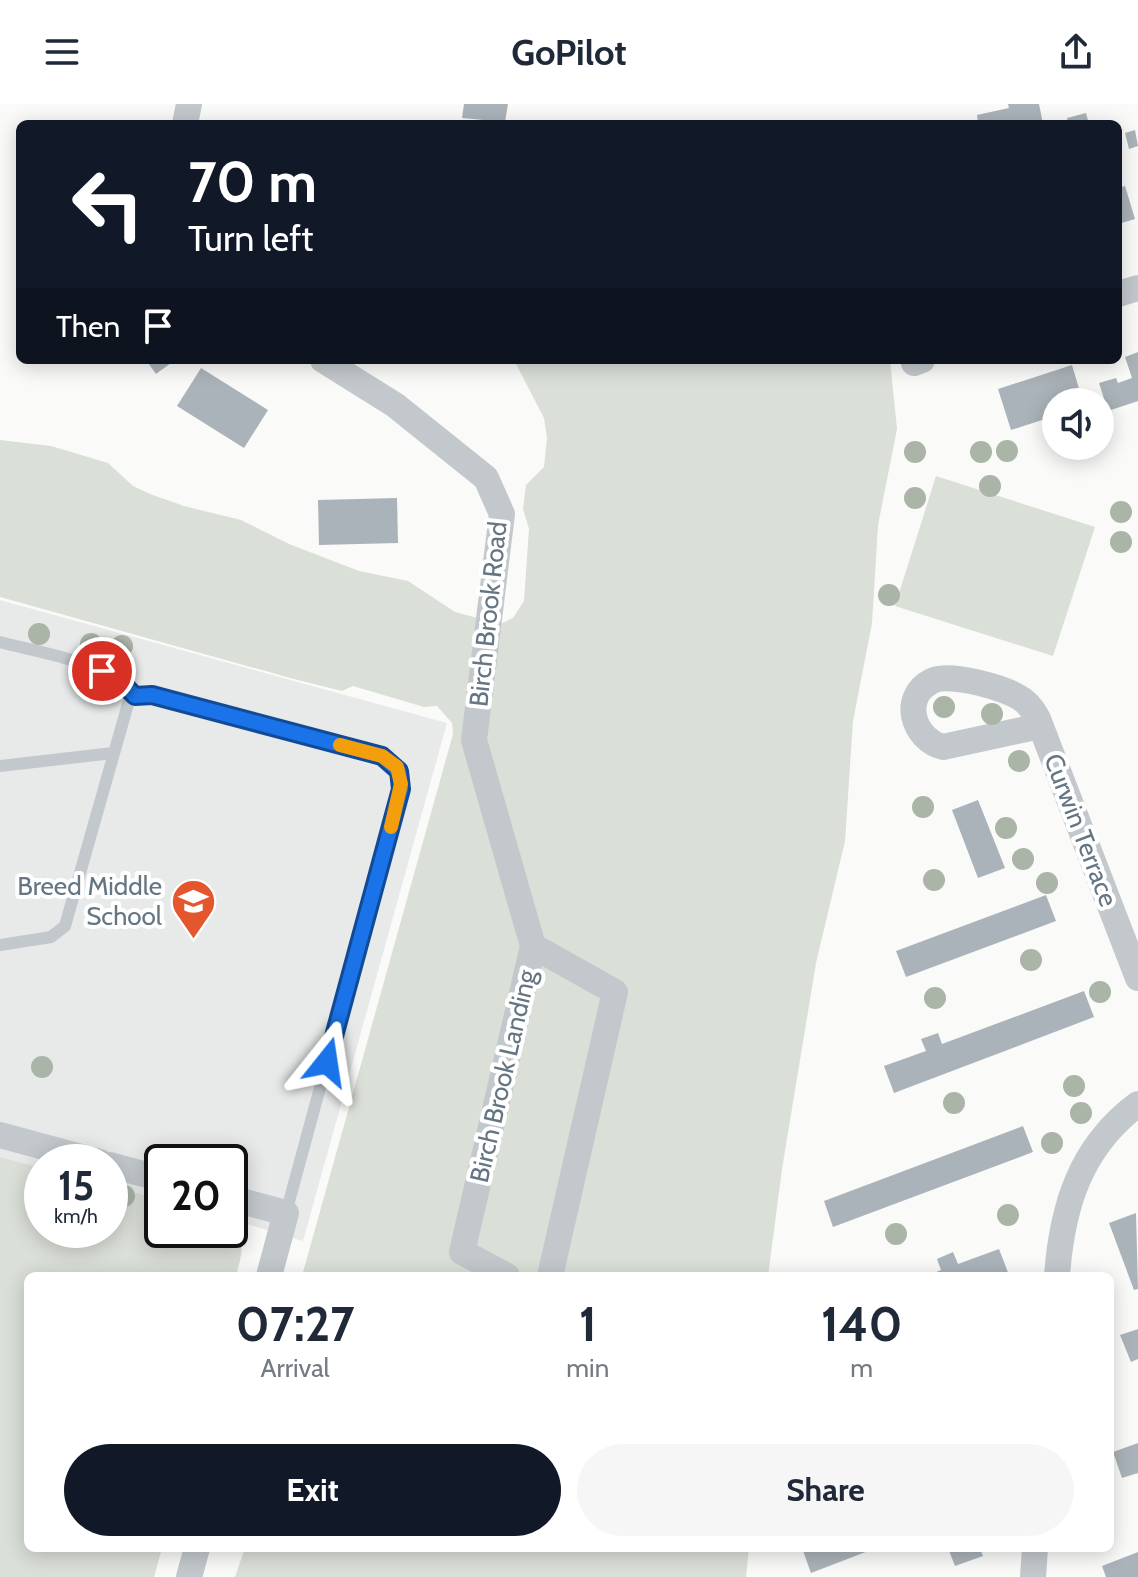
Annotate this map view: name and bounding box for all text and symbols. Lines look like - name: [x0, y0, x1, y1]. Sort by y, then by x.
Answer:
- icon: menu: [40, 30, 84, 74]
- text: GoPilot: [511, 30, 627, 74]
- icon: share: [1054, 30, 1098, 74]
- text: 70 m: [188, 148, 317, 216]
- icon: left: [56, 152, 160, 256]
- text: Turn left: [188, 216, 313, 260]
- icon: arrive: [136, 304, 180, 348]
- text: Then: [56, 308, 120, 345]
- map controls: [1042, 388, 1114, 460]
- button: sound: [1042, 388, 1114, 460]
- street label: Birch Brook Road: [462, 520, 514, 708]
- pin: [68, 637, 136, 705]
- icon: arrive: [80, 649, 124, 693]
- street label: Curwin Terrace: [1037, 749, 1125, 911]
- place label: Breed Middle School: [17, 870, 162, 932]
- school or university icon: Breed Middle School: [169, 877, 217, 940]
- street label: Birch Brook Landing: [463, 966, 543, 1185]
- position arrow: [285, 1020, 369, 1104]
- speed limit sign: 20: [144, 1144, 248, 1248]
- text: 15: [58, 1161, 94, 1210]
- text: km/h: [54, 1204, 98, 1228]
- text: 07:27: [236, 1295, 355, 1353]
- text: 1: [579, 1295, 597, 1353]
- text: 140: [821, 1295, 902, 1353]
- text: Arrival: [261, 1352, 330, 1384]
- text: min: [566, 1352, 609, 1384]
- text: m: [850, 1352, 873, 1384]
- button: Exit: [64, 1444, 561, 1536]
- button: Share: [577, 1444, 1074, 1536]

